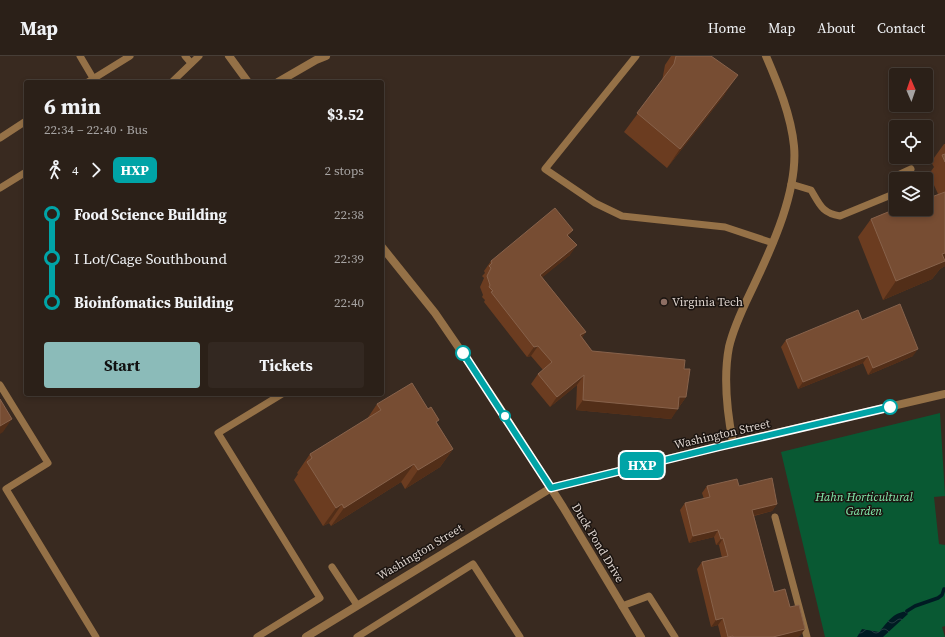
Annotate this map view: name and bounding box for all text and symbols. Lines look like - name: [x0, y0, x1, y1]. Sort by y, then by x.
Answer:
- text: Map: [20, 15, 58, 41]
- text: Home: [708, 18, 746, 38]
- text: Map: [768, 18, 795, 38]
- text: About: [817, 18, 855, 38]
- text: Contact: [877, 18, 925, 38]
- north arrow: [889, 68, 933, 112]
- map controls: [889, 68, 933, 216]
- text: 6 min: [44, 91, 101, 121]
- text: $3.52: [327, 104, 364, 125]
- button: locate: [889, 120, 933, 164]
- text: 22:34 – 22:40 · Bus: [44, 121, 148, 138]
- icon: walk: [44, 159, 66, 181]
- icon: forward: [85, 159, 107, 181]
- text: HXP: [121, 160, 149, 180]
- text: 4: [72, 162, 79, 179]
- text: 2 stops: [324, 162, 364, 179]
- button: layers: [889, 172, 933, 216]
- text: Food Science Building: [74, 204, 227, 225]
- text: 22:38: [334, 206, 364, 223]
- text: I Lot/Cage Southbound: [74, 248, 227, 269]
- text: 22:39: [334, 250, 364, 267]
- text: Bioinfomatics Building: [74, 292, 233, 313]
- text: 22:40: [334, 294, 364, 311]
- place label: Virginia Tech: [672, 294, 743, 310]
- marker: Virginia Tech: [659, 297, 669, 307]
- button: Start: [44, 342, 200, 388]
- button: Tickets: [208, 342, 364, 388]
- unlabelled marker: [455, 345, 471, 361]
- unlabelled marker: [882, 399, 898, 415]
- unlabelled marker: [499, 410, 511, 422]
- street label: Washington Street: [673, 415, 772, 453]
- line badge: HXP: [619, 452, 665, 478]
- text: HXP: [628, 455, 656, 475]
- park label: Hahn Horticultural Garden: [814, 489, 914, 519]
- street label: Duck Pond Drive: [568, 500, 628, 586]
- street label: Washington Street: [374, 520, 466, 584]

